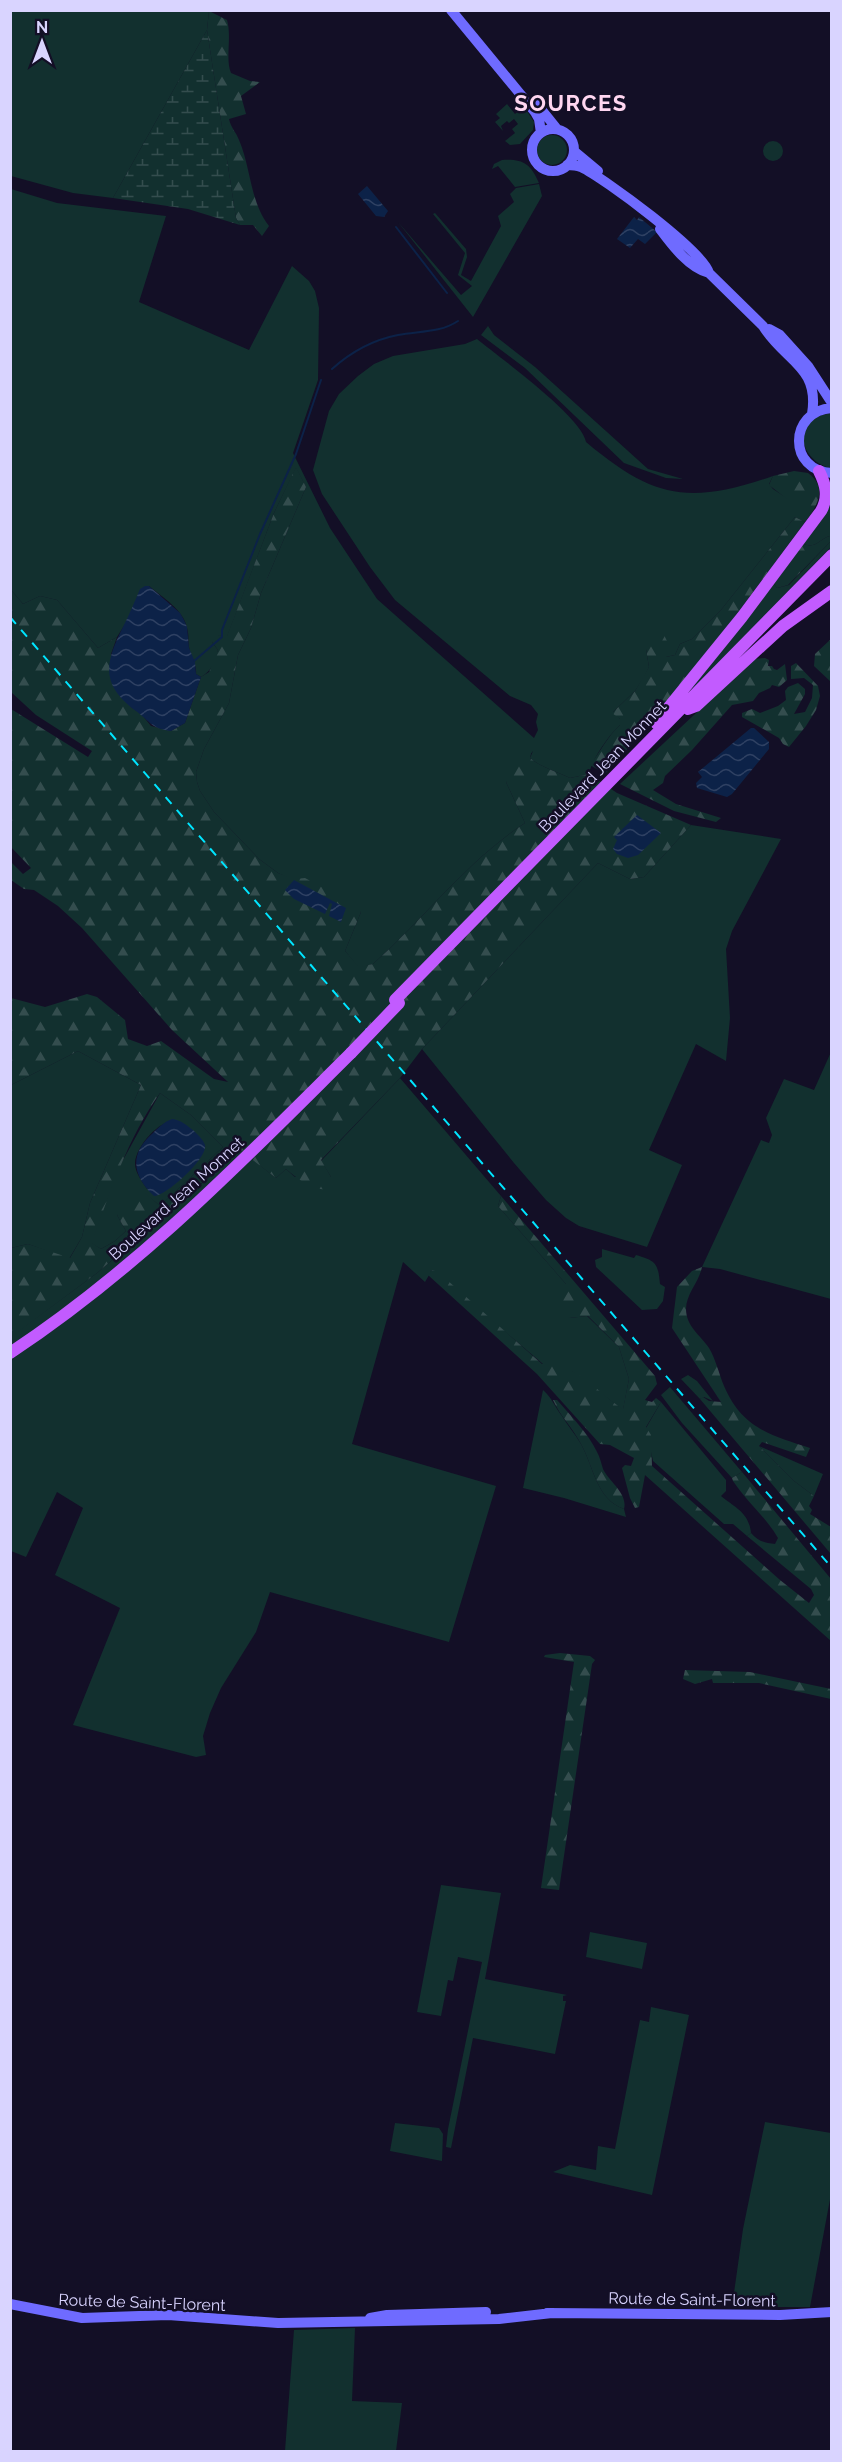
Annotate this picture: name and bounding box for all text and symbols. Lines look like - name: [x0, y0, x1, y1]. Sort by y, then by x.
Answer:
- north arrow: [12, 12, 72, 72]
- text: N: [36, 18, 48, 37]
- district label: SOURCES: [514, 90, 628, 116]
- street label: Boulevard Jean Monnet: [535, 696, 670, 836]
- street label: Boulevard Jean Monnet: [105, 1132, 248, 1264]
- street label: Route de Saint-Florent: [608, 2289, 776, 2310]
- street label: Route de Saint-Florent: [58, 2290, 227, 2315]

